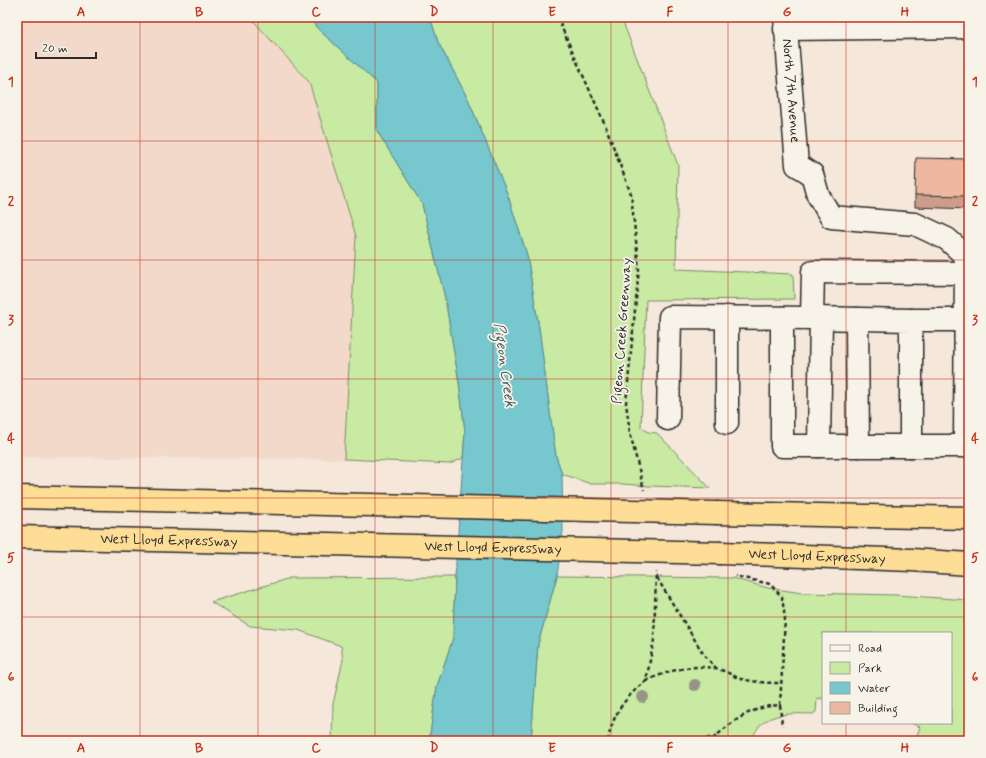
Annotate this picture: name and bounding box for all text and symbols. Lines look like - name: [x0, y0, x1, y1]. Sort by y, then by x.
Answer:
- text: A: [77, 4, 85, 21]
- text: B: [195, 4, 204, 21]
- text: C: [311, 4, 321, 21]
- text: D: [430, 4, 439, 21]
- text: E: [548, 4, 556, 21]
- text: F: [667, 4, 674, 21]
- text: G: [783, 4, 792, 21]
- text: H: [901, 4, 910, 21]
- scale bar: [36, 34, 96, 60]
- street label: North 7th Avenue: [778, 38, 804, 144]
- text: 20 m: [42, 41, 68, 57]
- text: 1: [8, 74, 14, 91]
- text: 1: [972, 74, 978, 91]
- text: 2: [8, 193, 15, 210]
- text: 2: [972, 193, 979, 210]
- street label: Pigeon Creek Greenway: [608, 257, 638, 405]
- text: 3: [8, 312, 14, 329]
- text: 3: [972, 312, 978, 329]
- water label: Pigeon Creek: [486, 322, 520, 409]
- text: 4: [7, 431, 15, 448]
- text: 4: [971, 431, 979, 448]
- street label: West Lloyd Expressway: [100, 530, 238, 551]
- street label: West Lloyd Expressway: [424, 537, 562, 558]
- street label: West Lloyd Expressway: [748, 545, 886, 568]
- text: 5: [7, 550, 15, 567]
- text: 5: [971, 550, 979, 567]
- legend: [822, 632, 952, 724]
- text: Road: [858, 641, 882, 657]
- text: Park: [858, 661, 882, 677]
- text: 6: [8, 669, 15, 686]
- text: 6: [972, 669, 979, 686]
- text: Water: [858, 681, 890, 697]
- text: Building: [858, 701, 898, 718]
- text: A: [77, 740, 85, 757]
- text: B: [195, 740, 204, 757]
- text: C: [311, 740, 321, 757]
- text: D: [430, 740, 439, 757]
- text: E: [548, 740, 556, 757]
- text: F: [667, 740, 674, 757]
- text: G: [783, 740, 792, 757]
- text: H: [901, 740, 910, 757]

